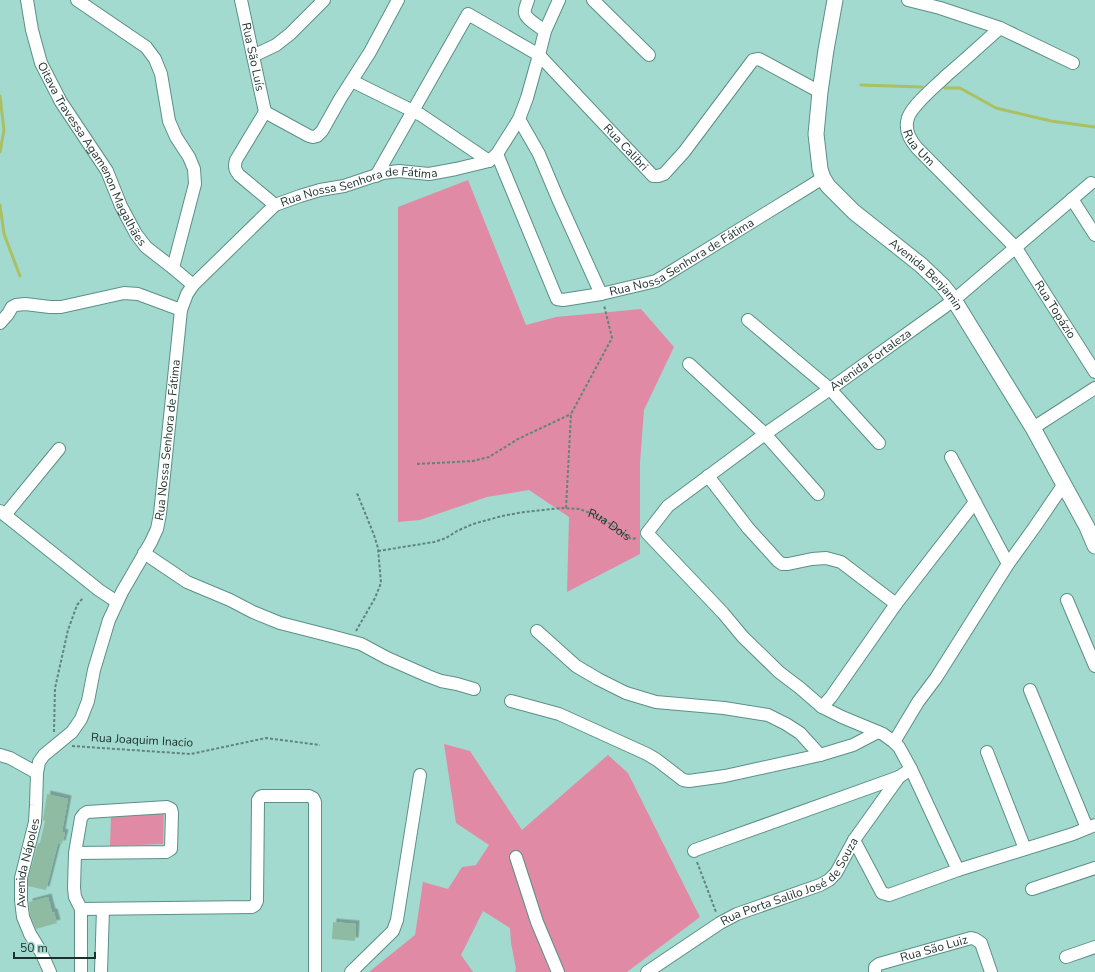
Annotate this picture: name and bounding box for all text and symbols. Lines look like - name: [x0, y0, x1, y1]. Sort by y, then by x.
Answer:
- street label: Rua São Luís: [238, 21, 268, 93]
- street label: Oitava Travessa Agamenon Magalhães: [34, 59, 150, 249]
- street label: Rua Calibri: [600, 120, 652, 174]
- street label: Rua Um: [899, 127, 938, 170]
- street label: Rua Nossa Senhora de Fátima: [278, 163, 439, 210]
- street label: Rua Nossa Senhora de Fátima: [608, 214, 757, 300]
- street label: Avenida Benjamin: [886, 235, 966, 313]
- street label: Rua Topázio: [1031, 278, 1080, 342]
- street label: Avenida Fortaleza: [826, 325, 915, 395]
- street label: Rua Nossa Senhora de Fátima: [151, 359, 184, 522]
- street label: Rua Dois: [586, 505, 634, 544]
- street label: Rua Joaquim Inacio: [91, 729, 194, 751]
- street label: Avenida Nápoles: [13, 818, 43, 909]
- street label: Rua Porta Salilo José de Souza: [718, 835, 862, 929]
- street label: Rua São Luiz: [898, 931, 970, 966]
- scale bar: [14, 934, 95, 960]
- text: 50 m: [20, 940, 48, 956]

